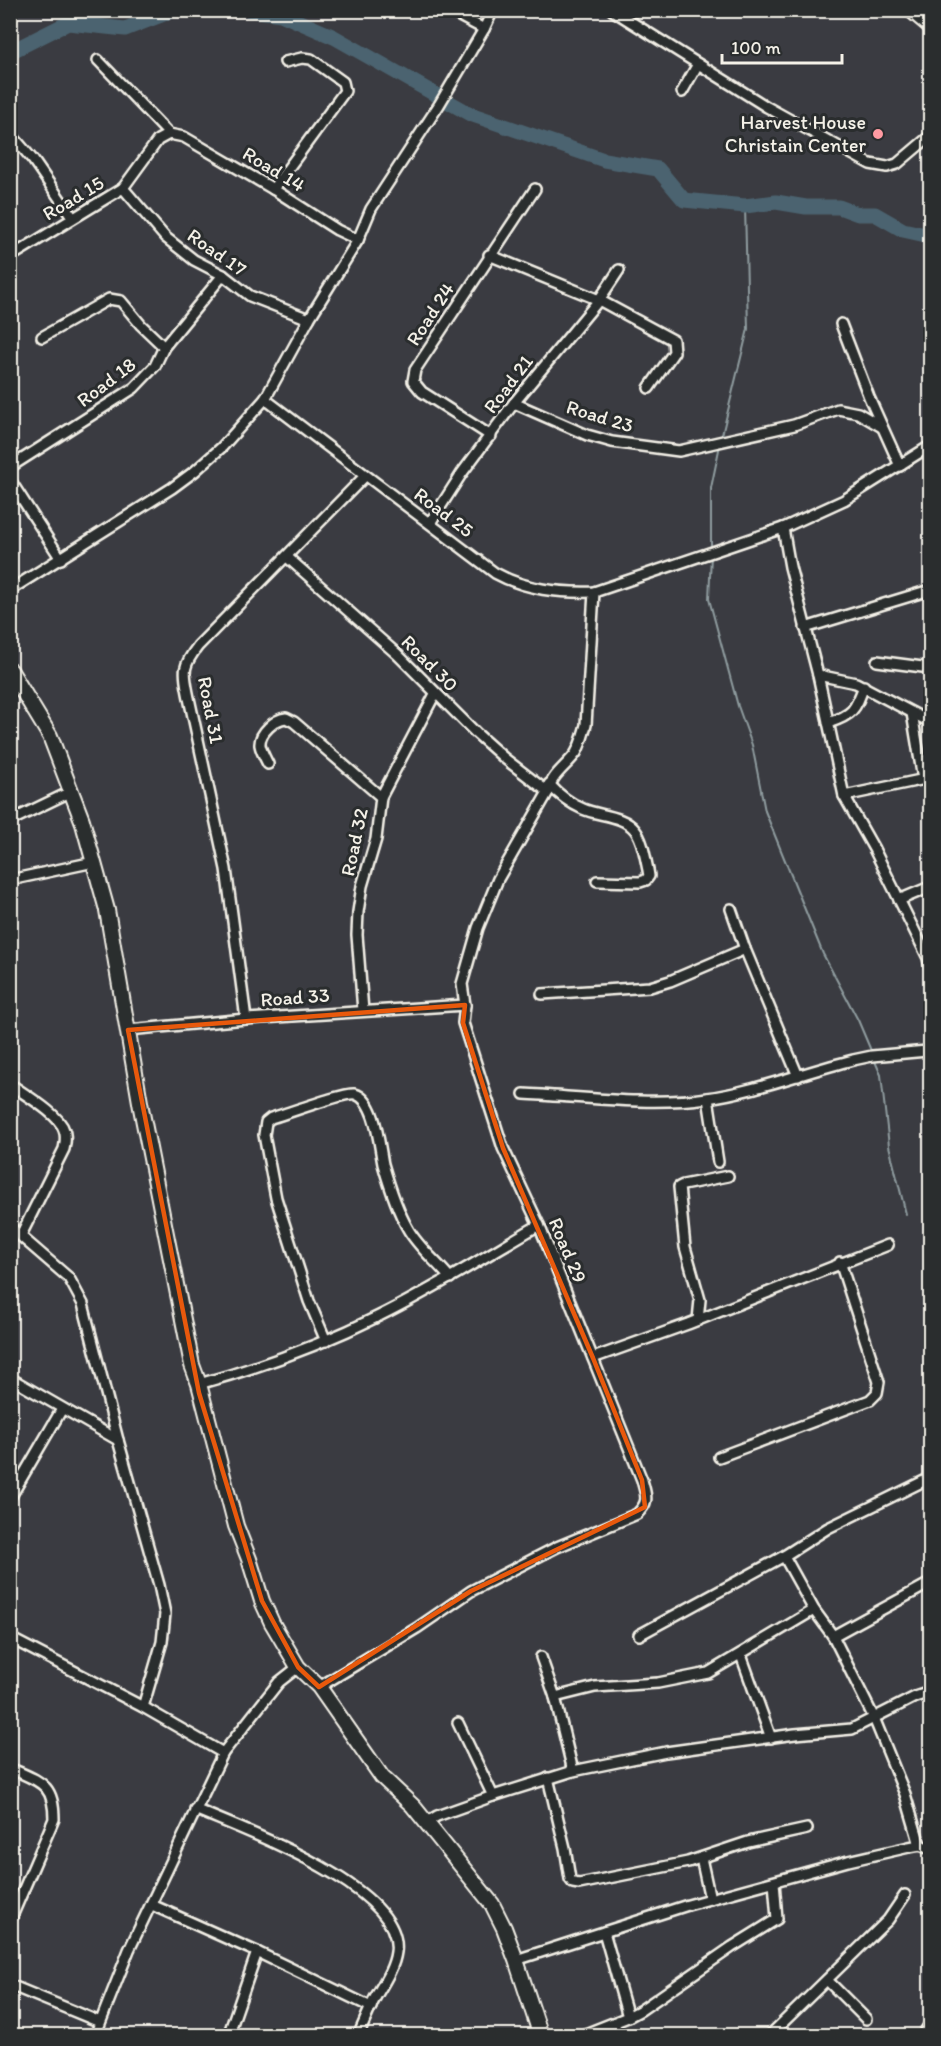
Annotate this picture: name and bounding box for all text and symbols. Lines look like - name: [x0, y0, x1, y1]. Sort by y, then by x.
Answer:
- scale bar: [722, 27, 842, 65]
- text: 100 m: [731, 37, 781, 59]
- place label: Harvest House Christain Center: [725, 110, 866, 157]
- marker: Harvest House Christain Center: [871, 127, 885, 141]
- street label: Road 14: [238, 141, 310, 197]
- street label: Road 15: [38, 170, 108, 226]
- street label: Road 17: [183, 223, 251, 281]
- street label: Road 24: [401, 278, 459, 350]
- street label: Road 21: [478, 350, 538, 418]
- street label: Road 18: [72, 352, 140, 412]
- street label: Road 23: [563, 394, 637, 438]
- street label: Road 25: [409, 482, 479, 542]
- street label: Road 30: [396, 629, 464, 697]
- street label: Road 31: [193, 674, 229, 746]
- street label: Road 32: [335, 805, 373, 878]
- street label: Road 33: [260, 983, 331, 1011]
- street label: Road 29: [544, 1214, 592, 1286]

